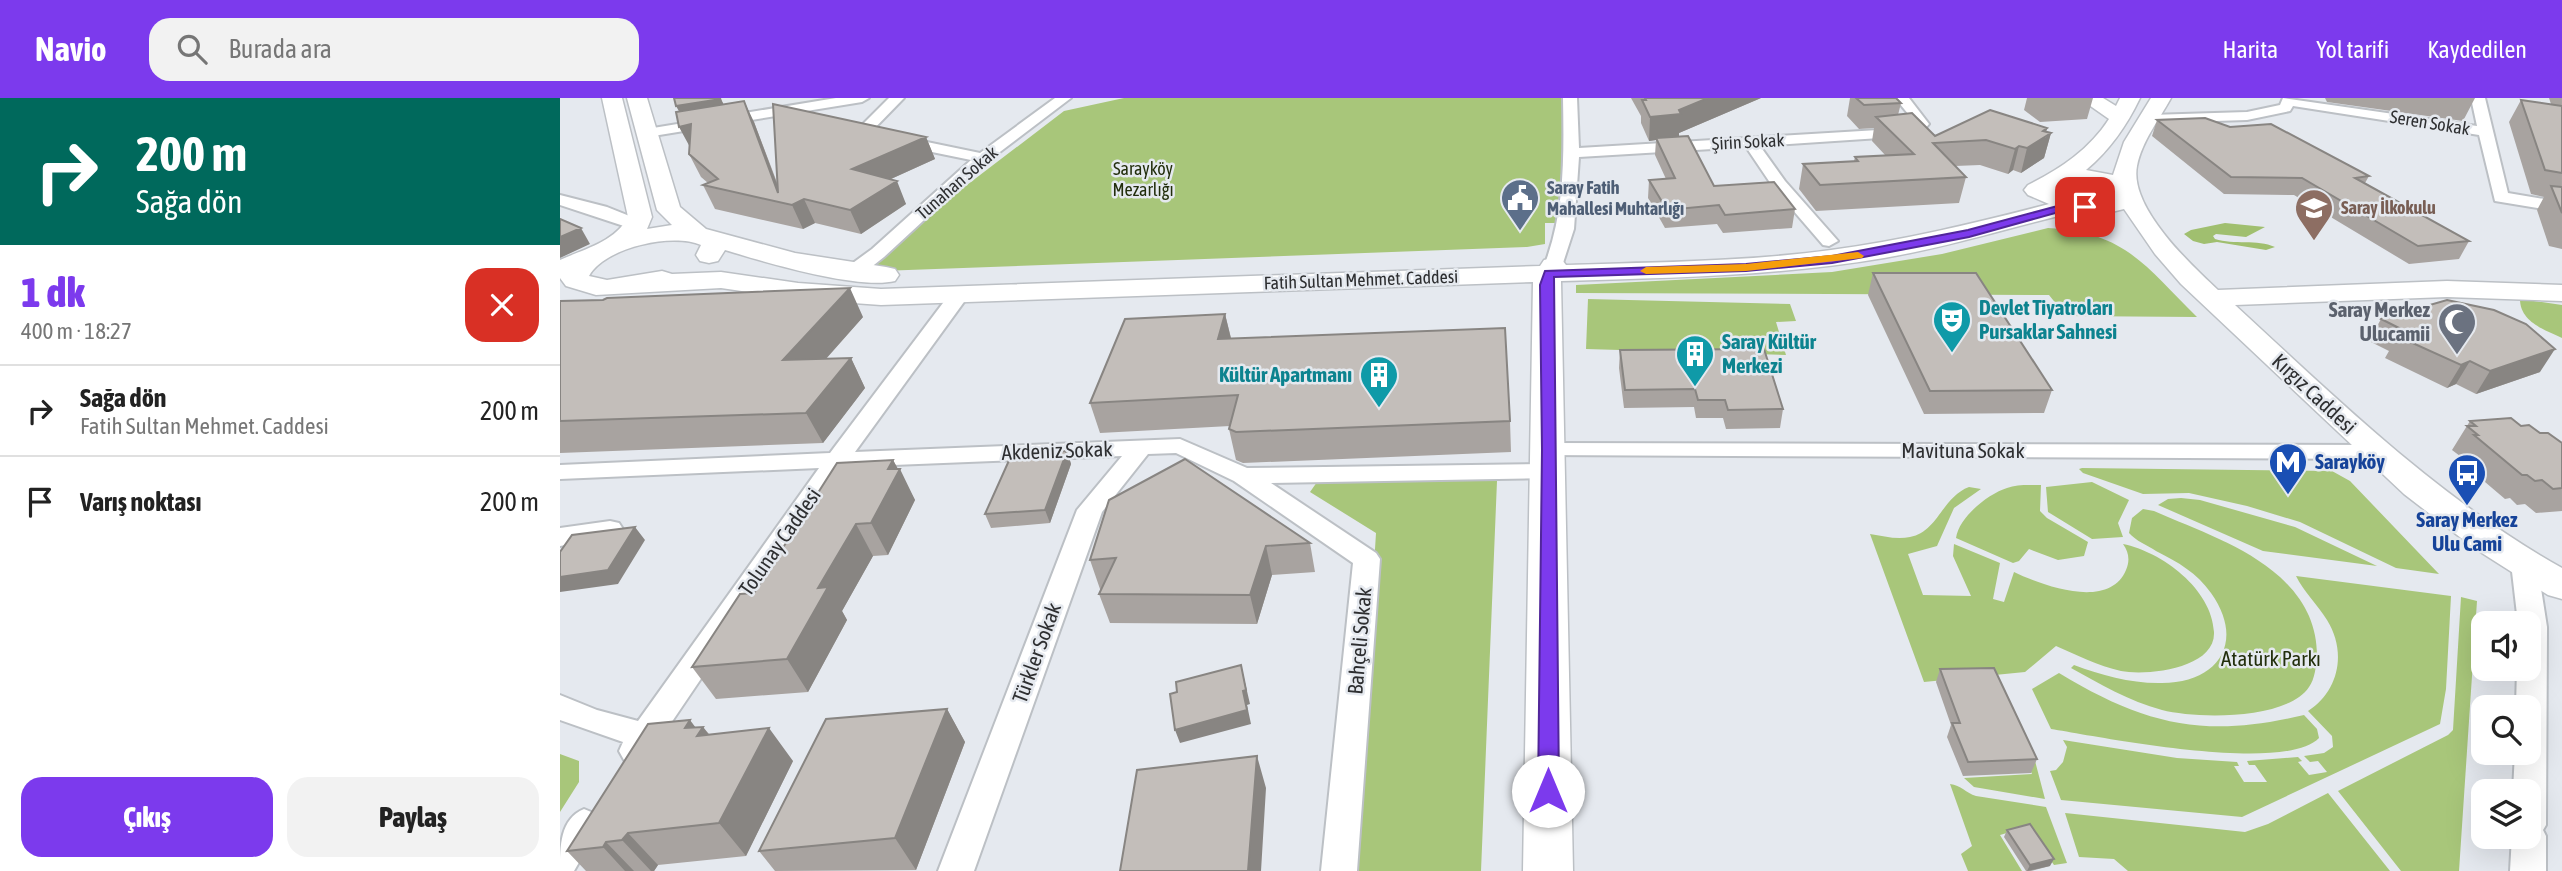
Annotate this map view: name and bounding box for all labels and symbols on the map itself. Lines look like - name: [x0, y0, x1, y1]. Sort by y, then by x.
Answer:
- street label: Seren Sokak: [2389, 106, 2472, 139]
- street label: Şirin Sokak: [1711, 129, 1785, 154]
- street label: Tunahan Sokak: [912, 141, 1002, 224]
- park label: Sarayköy Mezarlığı: [1112, 158, 1174, 200]
- public building icon: Saray Fatih Mahallesi Muhtarlığı: [1499, 177, 1541, 232]
- place label: Saray Fatih Mahallesi Muhtarlığı: [1547, 177, 1684, 219]
- pin: [2055, 177, 2115, 237]
- school or university icon: Saray İlkokulu: [2293, 187, 2335, 242]
- place label: Saray İlkokulu: [2341, 197, 2436, 218]
- street label: Fatih Sultan Mehmet. Caddesi: [1263, 266, 1459, 293]
- place label: Devlet Tiyatroları Pursaklar Sahnesi: [1979, 295, 2117, 343]
- place label: Saray Merkez Ulucamii: [2329, 297, 2430, 345]
- theatre icon: Devlet Tiyatroları Pursaklar Sahnesi: [1931, 299, 1973, 354]
- mosque icon: Saray Merkez Ulucamii: [2436, 301, 2478, 356]
- place label: Saray Kültür Merkezi: [1722, 329, 1817, 377]
- building icon: Saray Kültür Merkezi: [1674, 333, 1716, 388]
- street label: Kırgız Caddesi: [2268, 348, 2362, 438]
- building icon: Kültür Apartmanı: [1358, 354, 1400, 409]
- place label: Kültür Apartmanı: [1219, 362, 1352, 386]
- street label: Akdeniz Sokak: [1001, 436, 1113, 464]
- street label: Mavituna Sokak: [1901, 438, 2025, 462]
- metro station icon: Sarayköy: [2267, 441, 2309, 496]
- place label: Sarayköy: [2315, 449, 2385, 473]
- bus stop icon: Saray Merkez Ulu Cami: [2446, 452, 2488, 507]
- street label: Tolunay Caddesi: [733, 483, 825, 600]
- place label: Saray Merkez Ulu Cami: [2416, 507, 2518, 555]
- street label: Bahçeli Sokak: [1342, 586, 1376, 695]
- street label: Türkler Sokak: [1007, 599, 1065, 706]
- park label: Atatürk Parkı: [2221, 646, 2321, 670]
- position arrow: [1511, 754, 1585, 828]

